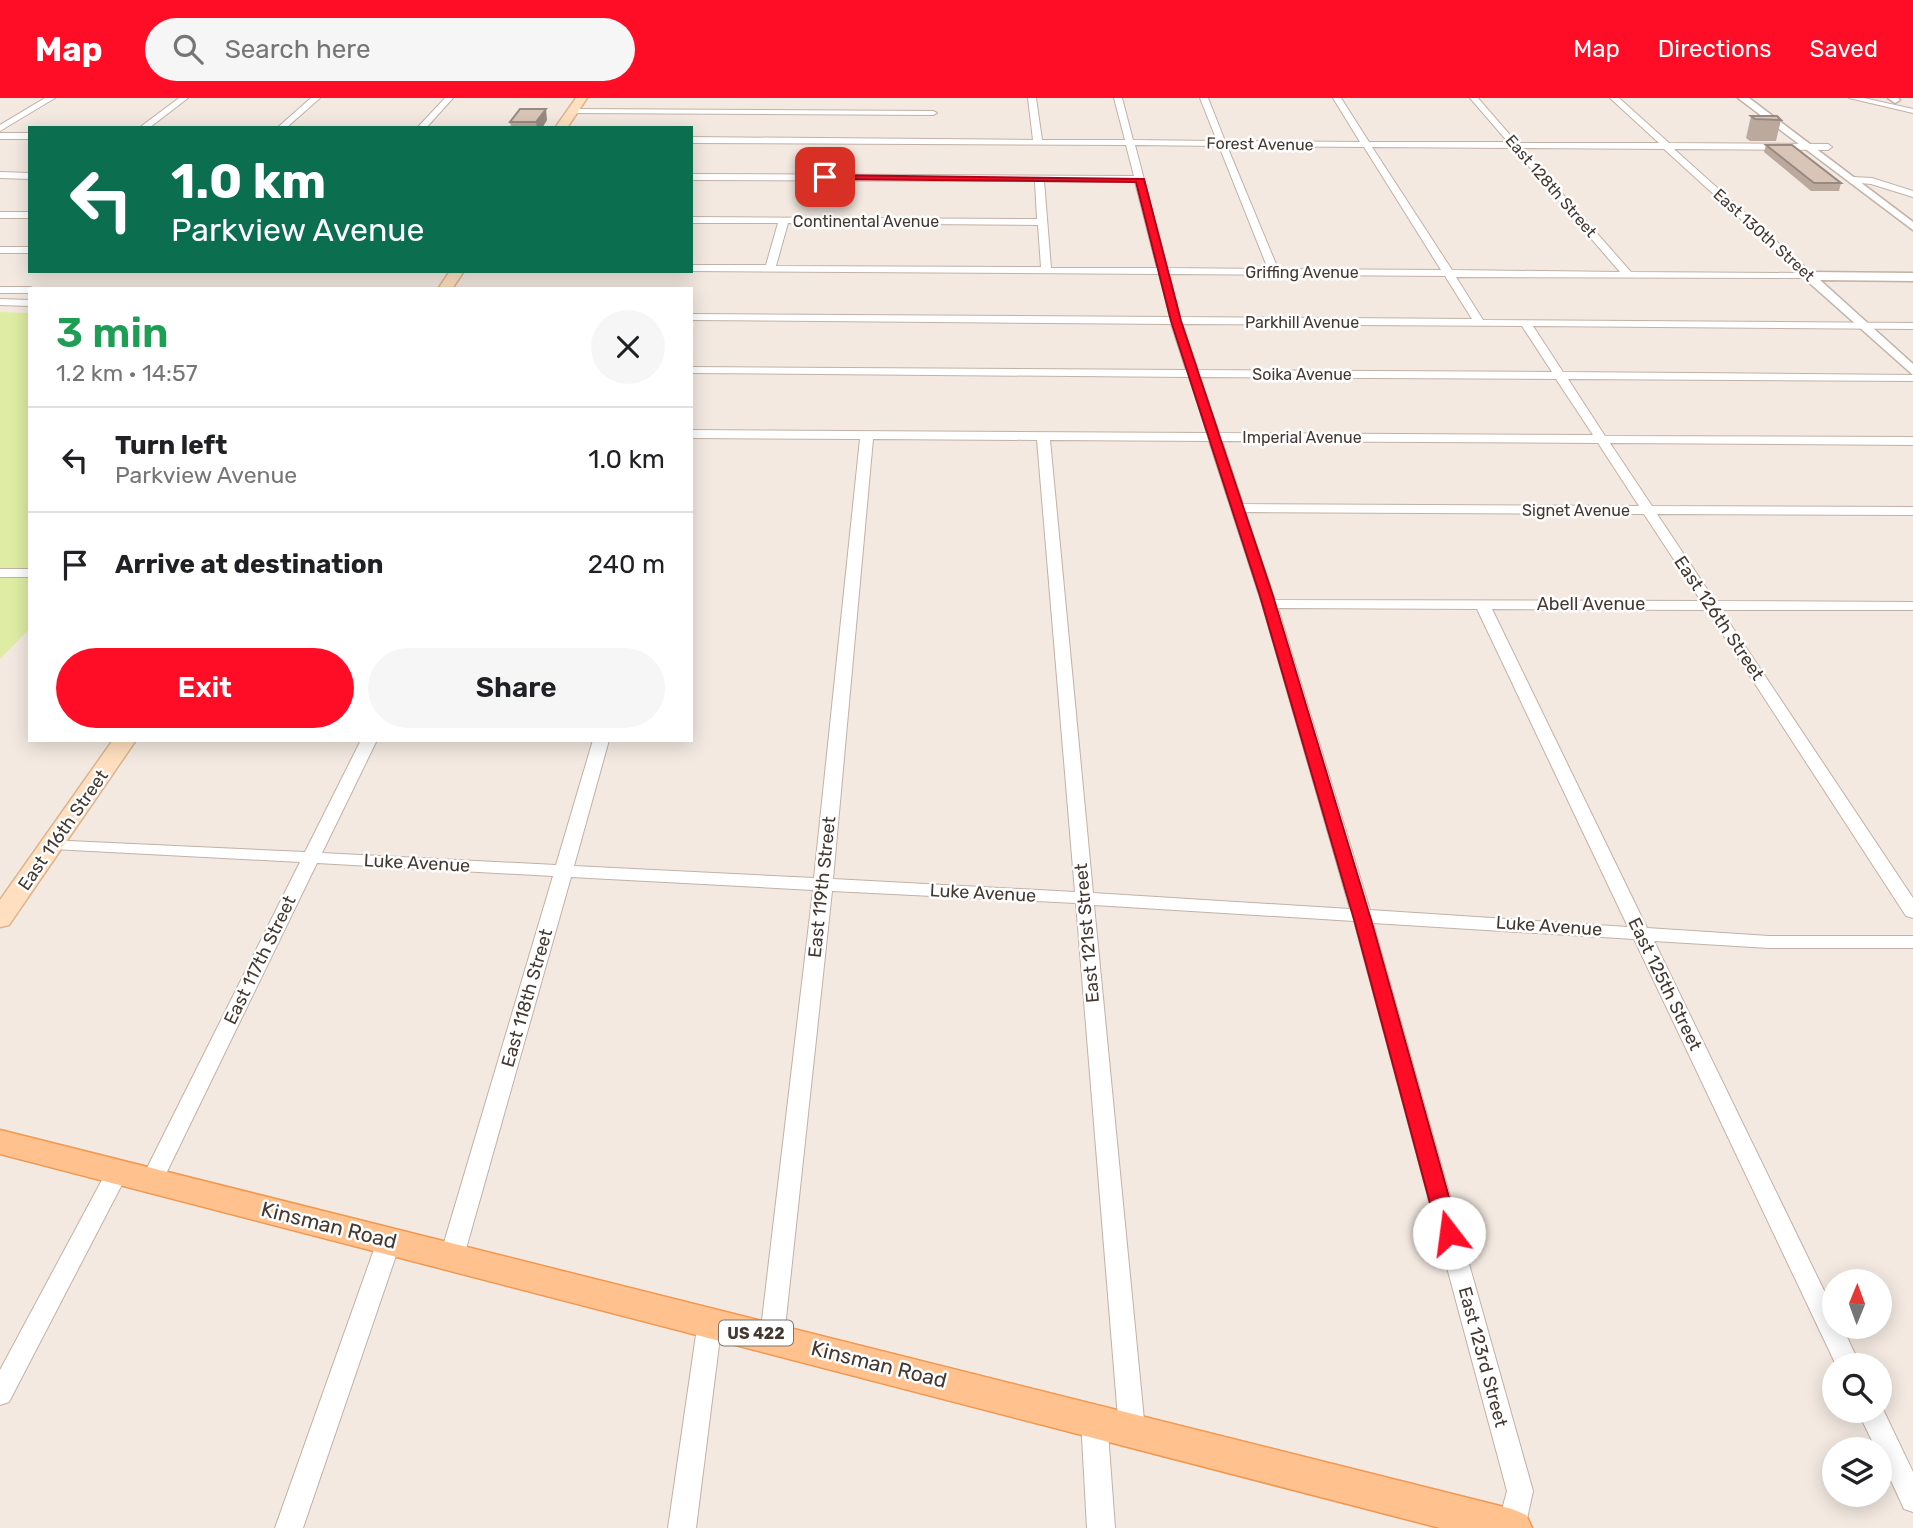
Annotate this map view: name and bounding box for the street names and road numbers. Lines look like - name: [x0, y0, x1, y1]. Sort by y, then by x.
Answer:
- street label: East 128th Street: [1501, 131, 1601, 241]
- street label: Forest Avenue: [1206, 134, 1314, 154]
- street label: East 130th Street: [1709, 185, 1819, 285]
- street label: Continental Avenue: [793, 212, 939, 231]
- street label: Griffing Avenue: [1245, 263, 1359, 282]
- street label: Parkhill Avenue: [1245, 313, 1359, 332]
- street label: Soika Avenue: [1252, 365, 1352, 384]
- street label: Imperial Avenue: [1242, 428, 1362, 447]
- street label: Signet Avenue: [1522, 501, 1630, 520]
- street label: East 126th Street: [1669, 552, 1769, 684]
- street label: Abell Avenue: [1537, 593, 1645, 615]
- street label: East 116th Street: [13, 765, 113, 895]
- street label: East 119th Street: [804, 815, 840, 959]
- street label: Luke Avenue: [363, 849, 471, 877]
- street label: East 121st Street: [1070, 862, 1104, 1004]
- street label: Luke Avenue: [929, 879, 1037, 907]
- street label: East 117th Street: [219, 892, 301, 1028]
- street label: Luke Avenue: [1495, 911, 1603, 941]
- street label: East 125th Street: [1623, 914, 1707, 1054]
- street label: East 118th Street: [497, 926, 557, 1070]
- street label: Kinsman Road: [259, 1196, 399, 1254]
- street label: East 123rd Street: [1454, 1284, 1512, 1430]
- road number: US 422: [719, 1320, 793, 1345]
- street label: Kinsman Road: [809, 1335, 949, 1393]

